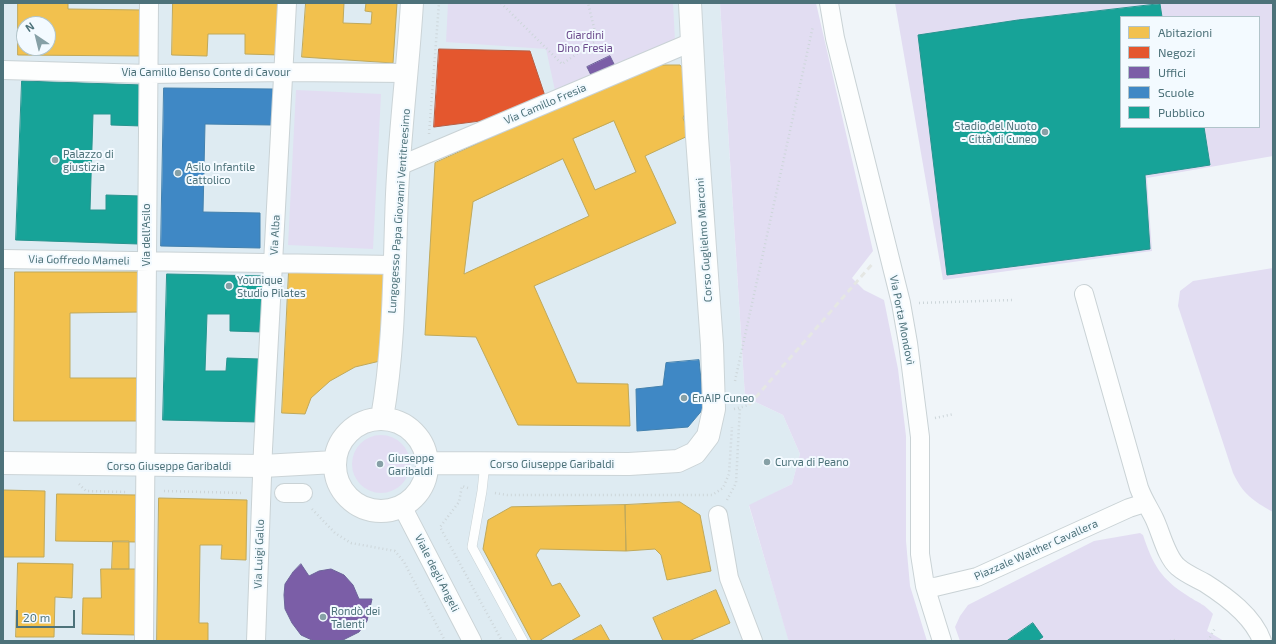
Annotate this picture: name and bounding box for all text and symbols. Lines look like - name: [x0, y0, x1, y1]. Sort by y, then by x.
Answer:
- north arrow: [16, 16, 56, 56]
- legend: [1120, 16, 1260, 128]
- text: N: [22, 19, 36, 34]
- text: Abitazioni: [1158, 25, 1212, 39]
- park label: Giardini Dino Fresia: [557, 28, 613, 54]
- text: Negozi: [1158, 45, 1195, 59]
- street label: Via Camillo Benso Conte di Cavour: [121, 65, 291, 79]
- text: Uffici: [1158, 65, 1186, 79]
- street label: Via Camillo Fresia: [502, 81, 588, 127]
- text: Scuole: [1158, 85, 1194, 99]
- text: Pubblico: [1158, 105, 1205, 119]
- street label: Lungogesso Papa Giovanni Ventitreesimo: [385, 108, 413, 314]
- place label: Stadio del Nuoto - Città di Cuneo: [954, 119, 1037, 145]
- marker: Stadio del Nuoto - Città di Cuneo: [1040, 127, 1050, 137]
- place label: Palazzo di giustizia: [63, 147, 114, 173]
- marker: Palazzo di giustizia: [50, 155, 60, 165]
- place label: Asilo Infantile Cattolico: [186, 160, 255, 186]
- marker: Asilo Infantile Cattolico: [173, 168, 183, 178]
- street label: Corso Guglielmo Marconi: [693, 177, 715, 303]
- street label: Via dell'Asilo: [139, 203, 153, 267]
- street label: Via Alba: [267, 215, 283, 255]
- street label: Via Goffredo Mameli: [28, 253, 130, 267]
- place label: Younique Studio Pilates: [237, 273, 306, 299]
- street label: Via Porta Mondovì: [887, 274, 917, 366]
- marker: Younique Studio Pilates: [224, 281, 234, 291]
- place label: EnAIP Cuneo: [692, 391, 754, 405]
- marker: EnAIP Cuneo: [679, 393, 689, 403]
- place label: Giuseppe Garibaldi: [388, 451, 434, 477]
- place label: Curva di Peano: [775, 455, 849, 469]
- street label: Corso Giuseppe Garibaldi: [490, 457, 614, 471]
- marker: Curva di Peano: [762, 457, 772, 467]
- street label: Corso Giuseppe Garibaldi: [107, 459, 231, 473]
- marker: Giuseppe Garibaldi: [375, 459, 385, 469]
- street label: Piazzale Walther Cavallera: [972, 517, 1100, 583]
- street label: Via Luigi Gallo: [251, 519, 267, 589]
- street label: Viale degli Angeli: [412, 532, 462, 614]
- scale bar: [18, 602, 77, 628]
- place label: Rondò dei Talenti: [331, 604, 380, 630]
- text: 20 m: [23, 610, 50, 624]
- marker: Rondò dei Talenti: [318, 612, 328, 622]

